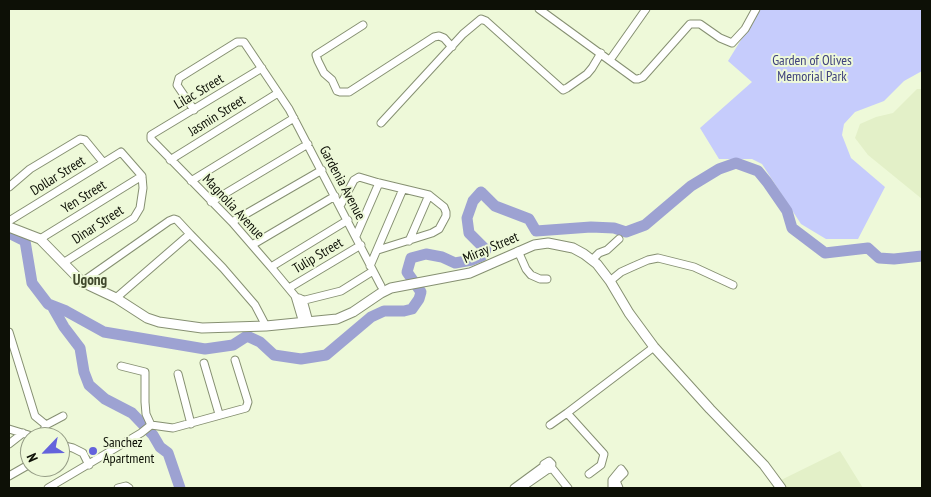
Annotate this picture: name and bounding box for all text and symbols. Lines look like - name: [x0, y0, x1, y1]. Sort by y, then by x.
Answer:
- park label: Garden of Olives Memorial Park: [772, 53, 852, 85]
- street label: Lilac Street: [171, 71, 227, 113]
- street label: Jasmin Street: [185, 92, 249, 140]
- street label: Gardenia Avenue: [315, 143, 369, 223]
- street label: Dollar Street: [28, 153, 88, 199]
- street label: Magnolia Avenue: [199, 171, 267, 243]
- street label: Yen Street: [59, 177, 109, 217]
- street label: Dinar Street: [69, 202, 127, 248]
- street label: Miray Street: [461, 229, 521, 267]
- street label: Tulip Street: [290, 235, 346, 277]
- district label: Ugong: [73, 272, 107, 290]
- north arrow: [20, 427, 70, 477]
- place label: Sanchez Apartment: [103, 435, 154, 468]
- marker: Sanchez Apartment: [87, 445, 99, 457]
- text: N: [22, 451, 42, 465]

